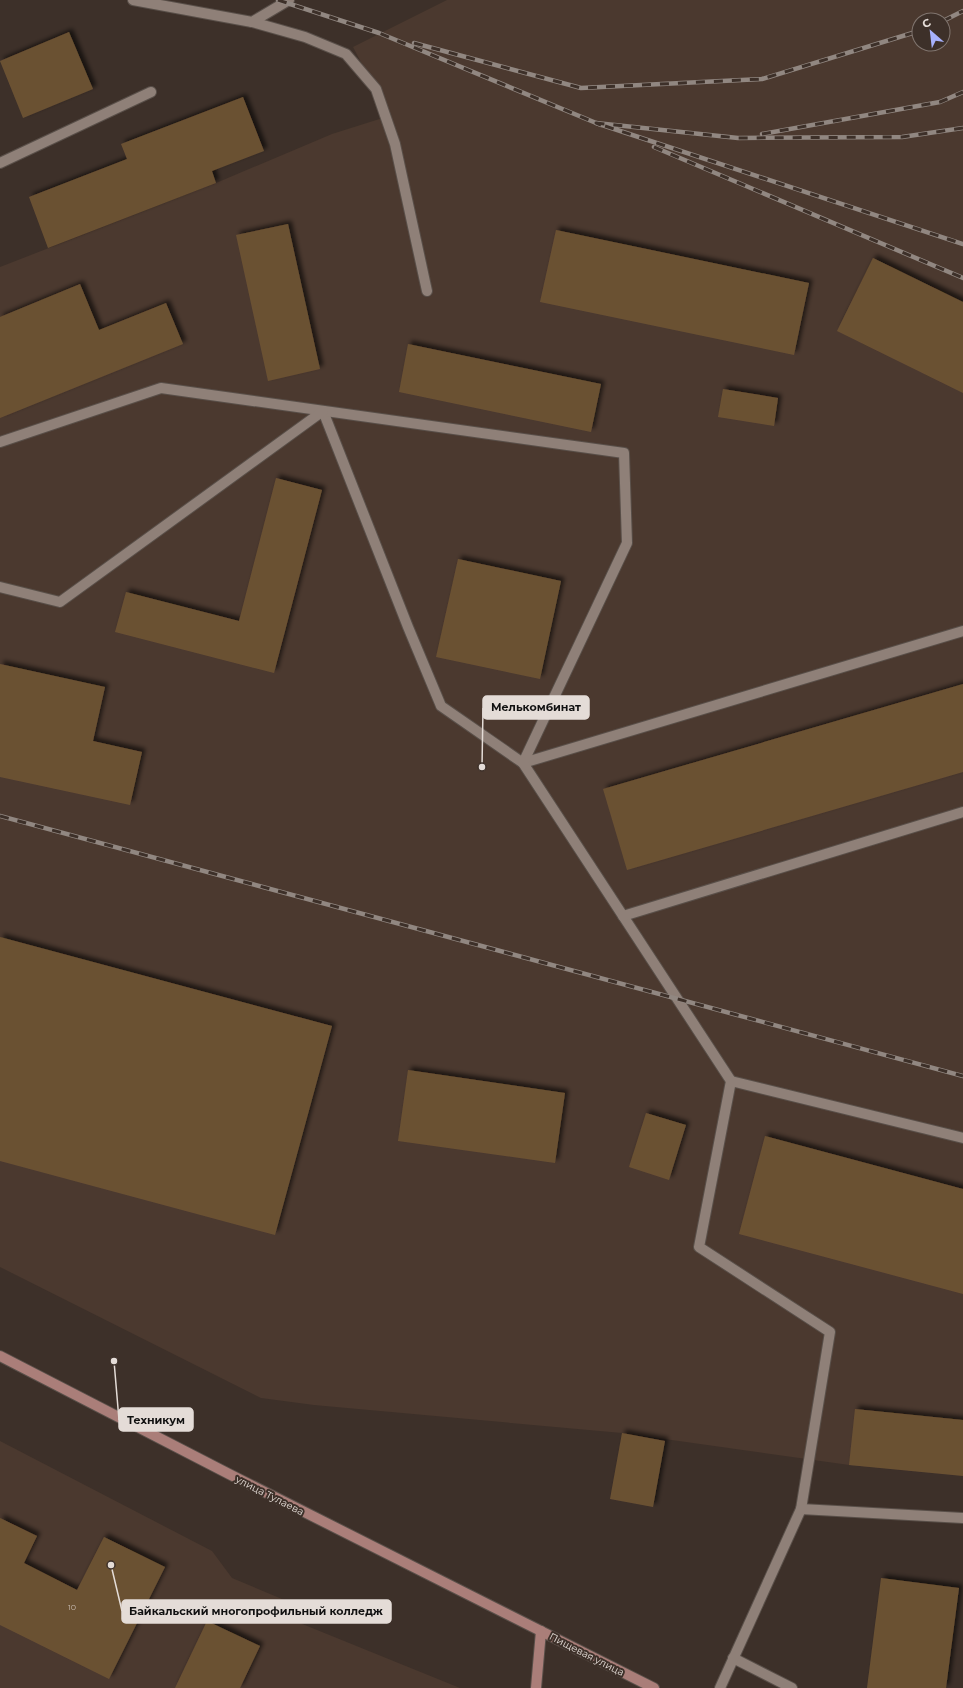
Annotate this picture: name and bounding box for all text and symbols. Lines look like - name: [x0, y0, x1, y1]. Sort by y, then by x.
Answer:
- north arrow: [911, 12, 951, 52]
- text: С: [919, 15, 933, 31]
- callout: Мелькомбинат: [483, 696, 589, 719]
- text: Мелькомбинат: [491, 700, 581, 714]
- callout: Техникум: [119, 1408, 193, 1431]
- text: Техникум: [127, 1413, 185, 1427]
- street label: улица Тулаева: [233, 1472, 306, 1518]
- callout: Байкальский многопрофильный колледж: [122, 1600, 391, 1623]
- house number: 10: [68, 1602, 76, 1612]
- text: Байкальский многопрофильный колледж: [129, 1604, 383, 1618]
- street label: Пищевая улица: [547, 1630, 626, 1679]

